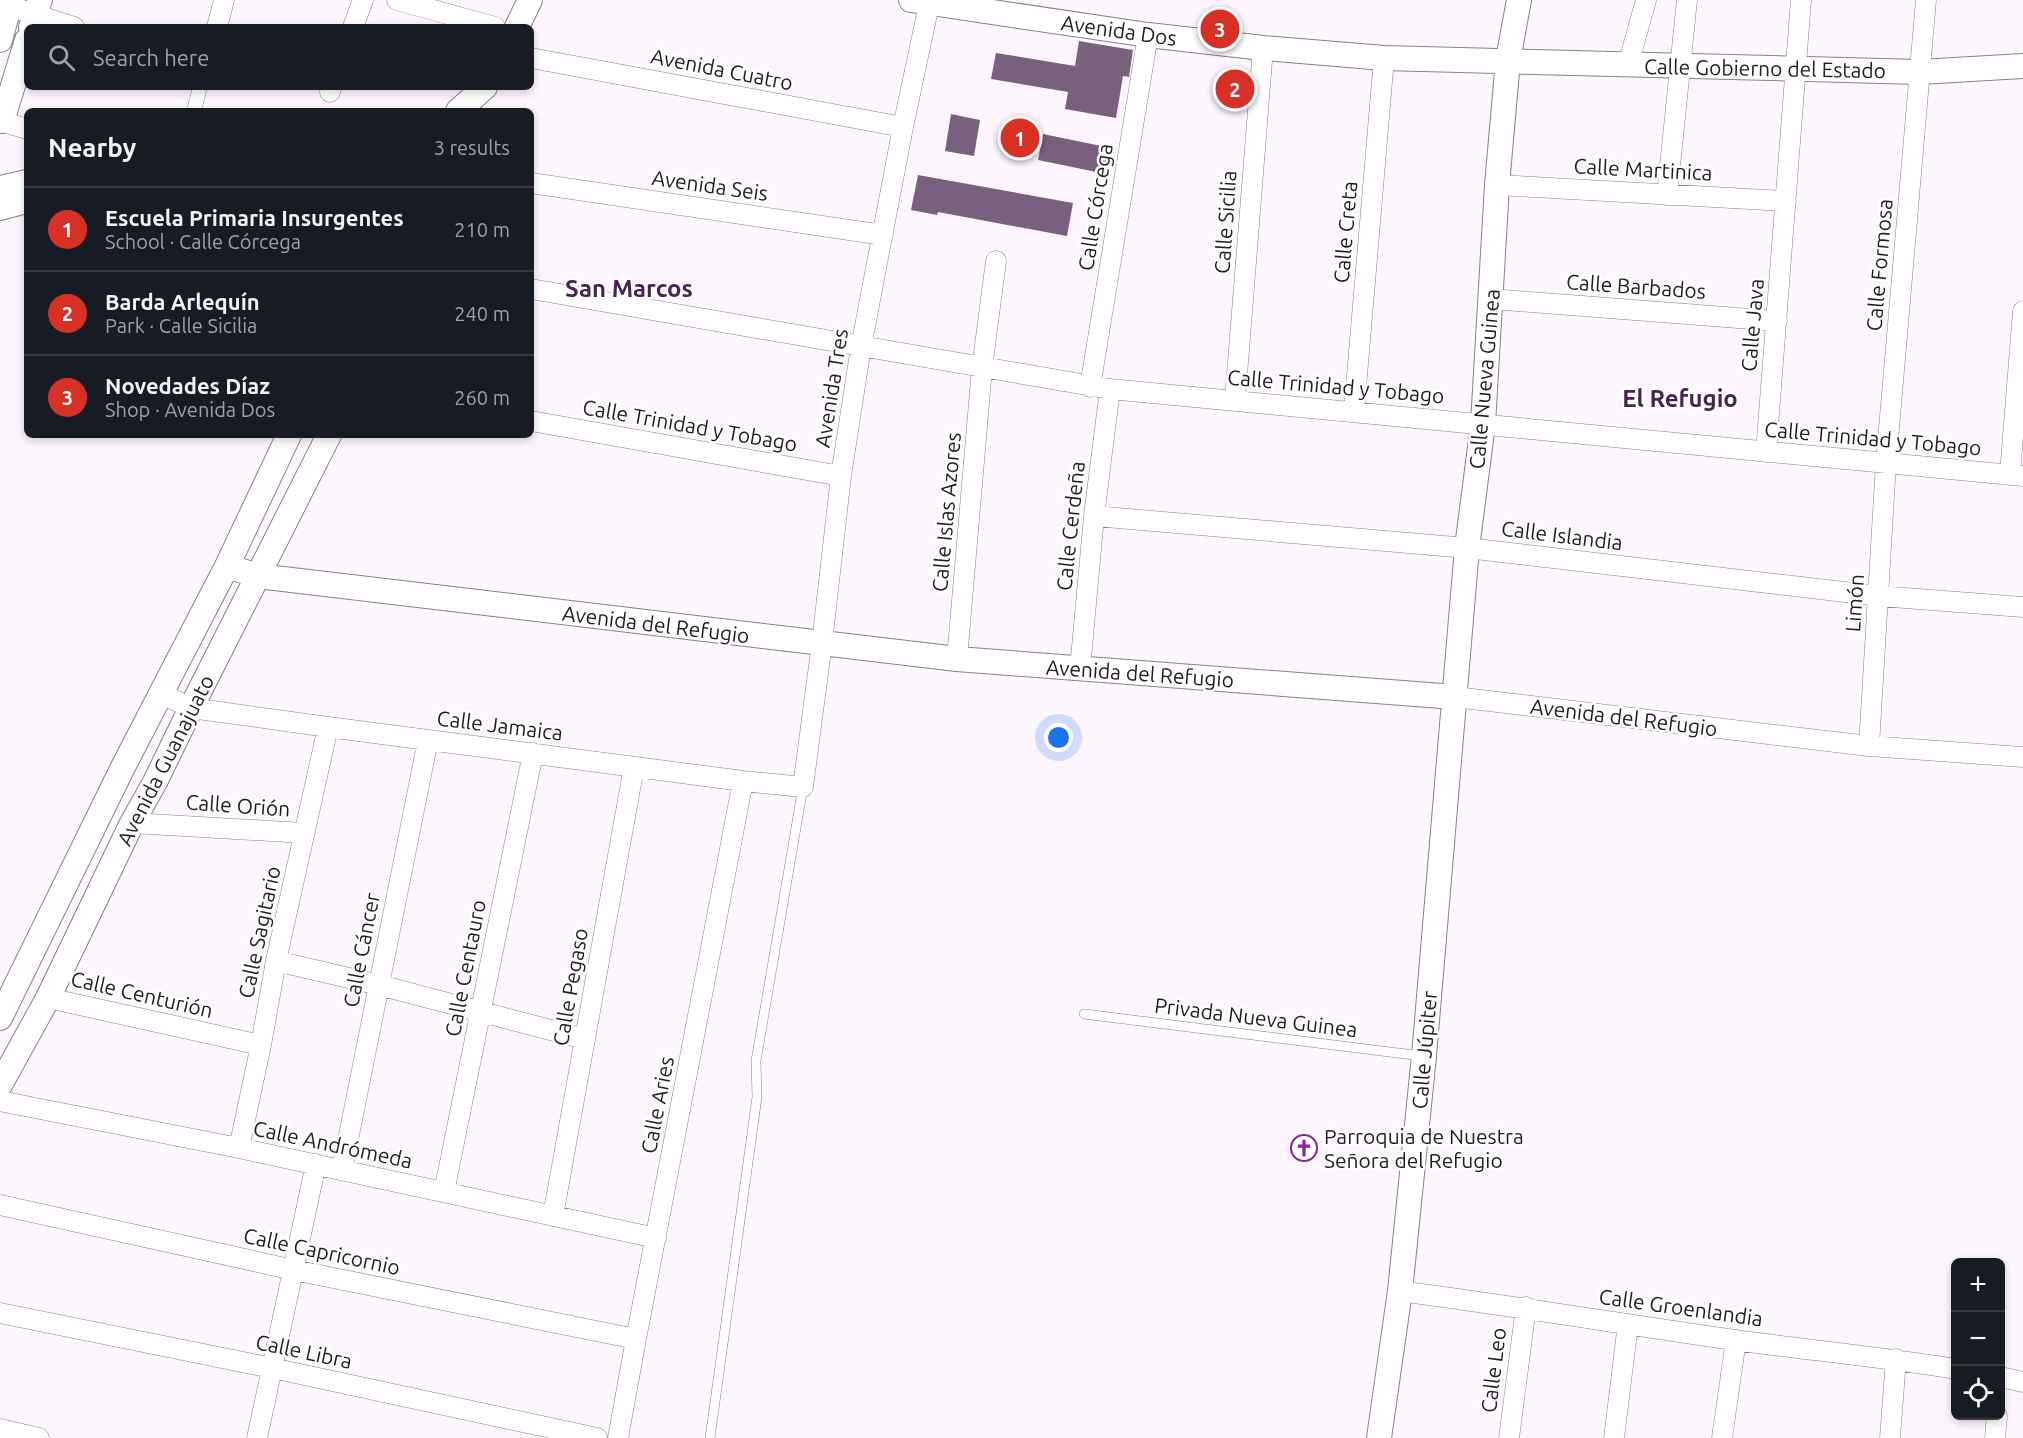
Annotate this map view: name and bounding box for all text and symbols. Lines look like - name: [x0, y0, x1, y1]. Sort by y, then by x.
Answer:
- pin: 3: [1200, 6, 1240, 51]
- street label: Avenida Dos: [1060, 10, 1178, 50]
- search box: [24, 24, 534, 90]
- icon: search: [45, 41, 78, 74]
- street label: Avenida Cuatro: [649, 43, 795, 95]
- text: Search here: [93, 45, 209, 70]
- street label: Calle Gobierno del Estado: [1644, 54, 1886, 82]
- pin: 2: [1216, 66, 1254, 112]
- pin: 1: [1000, 116, 1040, 160]
- text: Nearby: [48, 133, 136, 162]
- text: 3 results: [434, 136, 510, 159]
- street label: Calle Córcega: [1073, 142, 1117, 272]
- street label: Calle Martinica: [1573, 153, 1713, 185]
- street label: Avenida Seis: [650, 165, 770, 205]
- street label: Calle Sicilia: [1209, 170, 1241, 274]
- street label: Calle Creta: [1329, 180, 1361, 284]
- street label: Calle Formosa: [1861, 198, 1897, 332]
- text: Escuela Primaria Insurgentes: [105, 205, 404, 230]
- text: 1: [62, 218, 73, 241]
- text: 210 m: [454, 218, 510, 241]
- text: School · Calle Córcega: [105, 230, 301, 253]
- street label: Calle Barbados: [1565, 269, 1707, 303]
- district label: San Marcos: [565, 275, 693, 302]
- street label: Calle Java: [1736, 278, 1768, 372]
- street label: Calle Nueva Guinea: [1464, 288, 1504, 470]
- text: Barda Arlequín: [105, 289, 260, 314]
- text: 2: [62, 302, 73, 325]
- text: 240 m: [454, 302, 510, 325]
- text: Park · Calle Sicilia: [105, 314, 257, 337]
- street label: Avenida Tres: [810, 327, 852, 449]
- street label: Calle Trinidad y Tobago: [1227, 365, 1445, 407]
- text: Novedades Díaz: [105, 373, 270, 398]
- district label: El Refugio: [1622, 385, 1738, 412]
- text: 3: [62, 386, 73, 409]
- text: 260 m: [454, 386, 510, 409]
- street label: Calle Trinidad y Tobago: [581, 394, 799, 456]
- text: Shop · Avenida Dos: [105, 398, 275, 421]
- street label: Calle Trinidad y Tobago: [1764, 417, 1982, 459]
- street label: Calle Islas Azores: [927, 431, 965, 593]
- street label: Calle Cerdeña: [1051, 460, 1089, 592]
- street label: Calle Islandia: [1500, 516, 1624, 554]
- street label: Limón: [1840, 573, 1868, 633]
- street label: Avenida del Refugio: [561, 601, 751, 647]
- street label: Avenida del Refugio: [1045, 654, 1235, 692]
- street label: Avenida Guanajuato: [112, 671, 218, 849]
- street label: Avenida del Refugio: [1529, 694, 1719, 740]
- street label: Calle Jamaica: [436, 705, 564, 745]
- your location: [1044, 723, 1073, 752]
- street label: Calle Orión: [185, 789, 291, 821]
- street label: Calle Sagitario: [233, 864, 285, 1000]
- street label: Calle Cáncer: [338, 891, 384, 1009]
- street label: Calle Centauro: [440, 898, 490, 1038]
- street label: Calle Pegaso: [548, 926, 592, 1048]
- street label: Calle Centurión: [69, 966, 215, 1022]
- street label: Calle Júpiter: [1407, 990, 1441, 1110]
- street label: Privada Nueva Guinea: [1153, 993, 1359, 1041]
- street label: Calle Aries: [636, 1054, 678, 1156]
- street label: Calle Andrómeda: [251, 1115, 415, 1173]
- place label: Parroquia de Nuestra Señora del Refugio: [1324, 1124, 1524, 1172]
- church icon: Parroquia de Nuestra Señora del Refugio: [1289, 1133, 1319, 1163]
- street label: Calle Capricornio: [242, 1223, 402, 1279]
- map controls: [1951, 1258, 2005, 1420]
- button: +: [1951, 1258, 2005, 1312]
- street label: Calle Groenlandia: [1597, 1284, 1765, 1330]
- button: −: [1951, 1312, 2005, 1366]
- street label: Calle Leo: [1476, 1326, 1510, 1414]
- street label: Calle Libra: [254, 1329, 354, 1373]
- button: locate: [1951, 1366, 2005, 1420]

